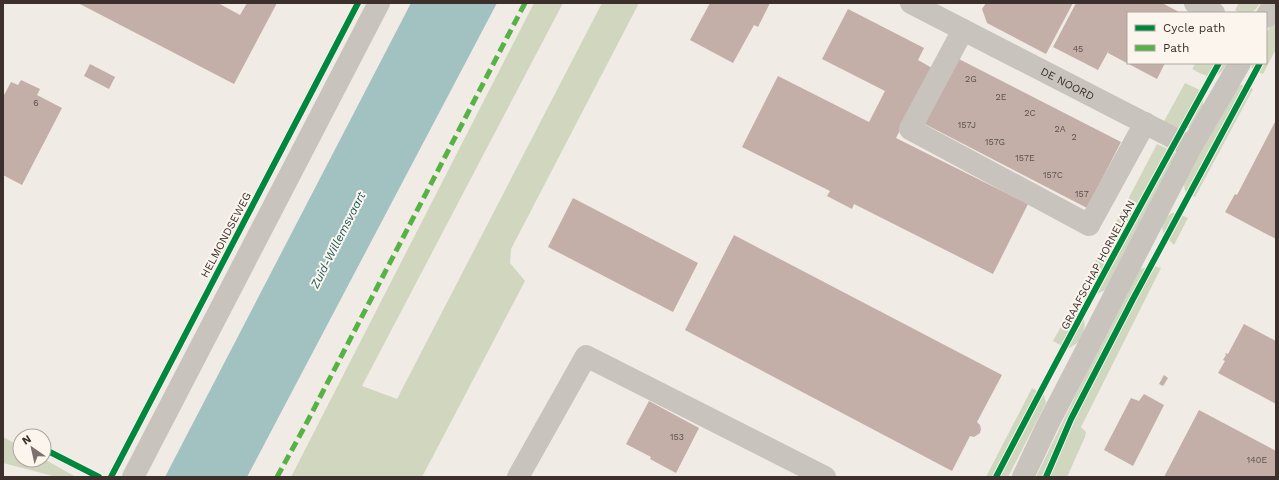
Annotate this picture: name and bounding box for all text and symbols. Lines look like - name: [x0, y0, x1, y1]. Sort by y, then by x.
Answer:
- legend: [1127, 12, 1267, 64]
- text: Cycle path: [1163, 21, 1225, 35]
- text: Path: [1163, 41, 1189, 55]
- house number: 45: [1073, 44, 1083, 54]
- street label: DE NOORD: [1039, 64, 1097, 103]
- house number: 2G: [965, 74, 977, 84]
- house number: 2E: [996, 92, 1007, 102]
- house number: 6: [33, 98, 39, 108]
- house number: 2C: [1024, 108, 1036, 118]
- house number: 157J: [958, 120, 976, 130]
- house number: 2A: [1054, 124, 1066, 134]
- house number: 2: [1071, 132, 1077, 142]
- house number: 157G: [985, 137, 1005, 147]
- house number: 157E: [1015, 153, 1035, 163]
- house number: 157C: [1043, 170, 1063, 180]
- house number: 157: [1075, 189, 1089, 199]
- street label: HELMONDSEWEG: [198, 190, 254, 280]
- water label: Zuid-Willemsvaart: [307, 190, 368, 291]
- street label: GRAAFSCHAP HORNELAAN: [1058, 198, 1138, 332]
- north arrow: [12, 428, 52, 468]
- text: N: [20, 432, 34, 448]
- house number: 153: [670, 432, 684, 442]
- house number: 140E: [1247, 455, 1267, 465]

